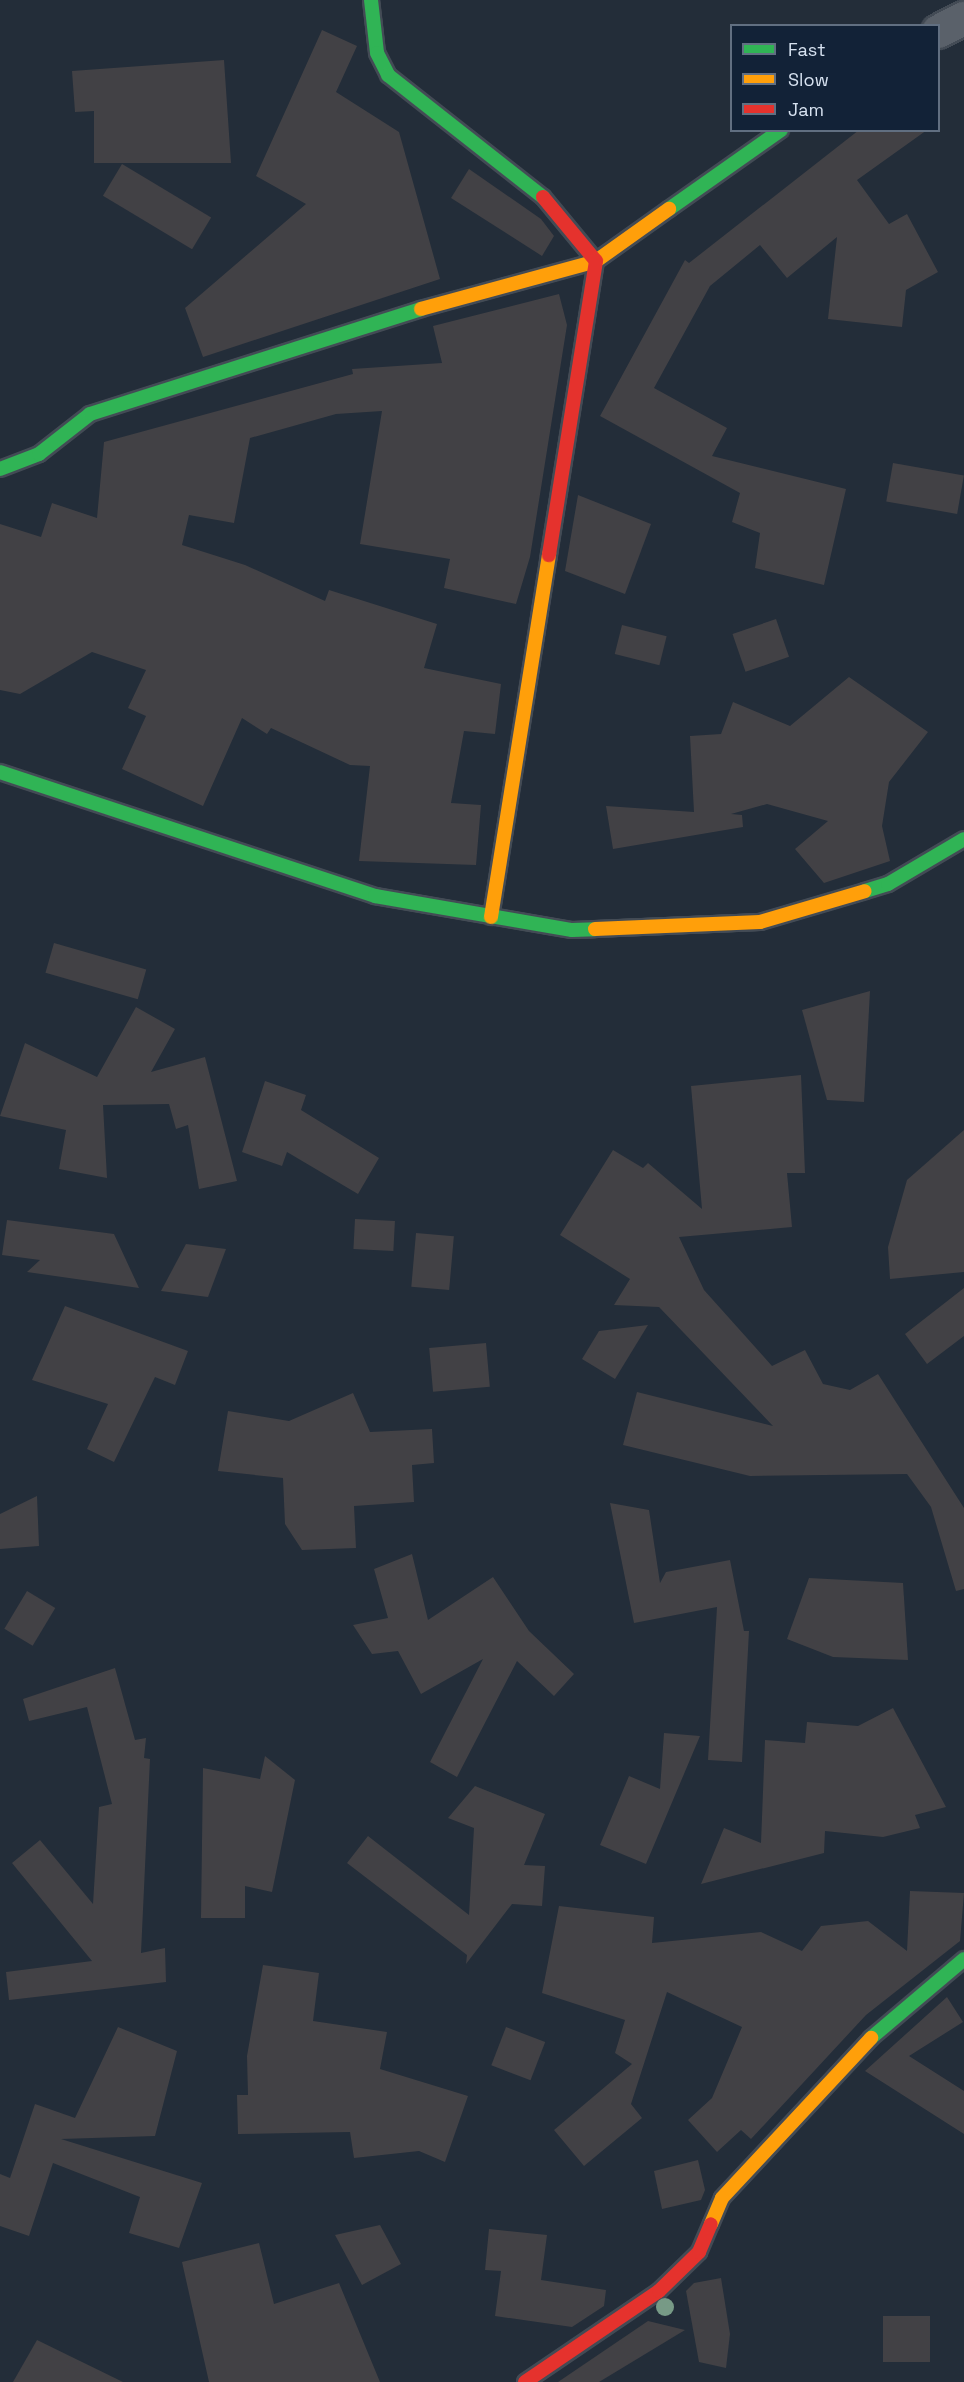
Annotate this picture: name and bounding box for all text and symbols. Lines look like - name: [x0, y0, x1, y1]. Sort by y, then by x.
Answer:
- legend: [730, 24, 940, 132]
- text: Fast: [788, 38, 825, 61]
- text: Slow: [788, 68, 829, 91]
- text: Jam: [788, 98, 824, 121]

